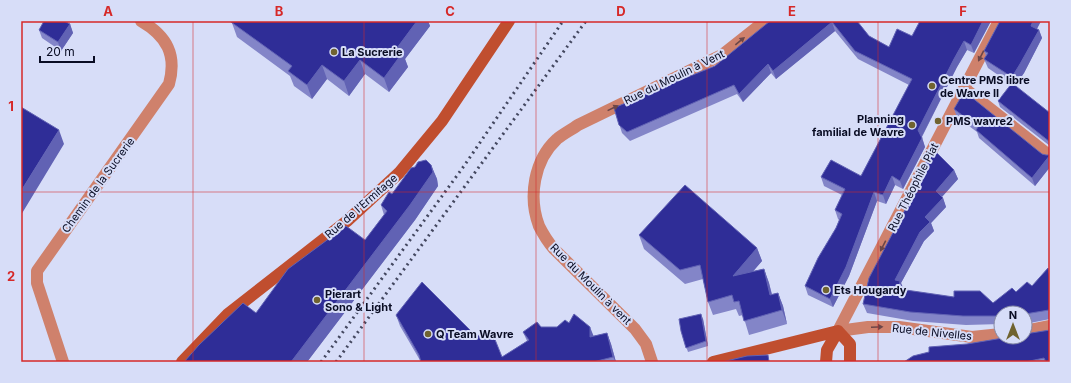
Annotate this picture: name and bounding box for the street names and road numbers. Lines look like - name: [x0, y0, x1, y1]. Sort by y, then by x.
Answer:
- street label: Rue du Moulin à Vent: [621, 46, 727, 107]
- street label: Chemin de la Sucrerie: [59, 135, 137, 235]
- street label: Rue Théophile Piat: [885, 140, 941, 234]
- street label: Rue de l'Ermitage: [322, 171, 400, 241]
- street label: Rue du Moulin à vent: [547, 240, 635, 328]
- street label: Rue de Nivelles: [891, 321, 973, 343]

